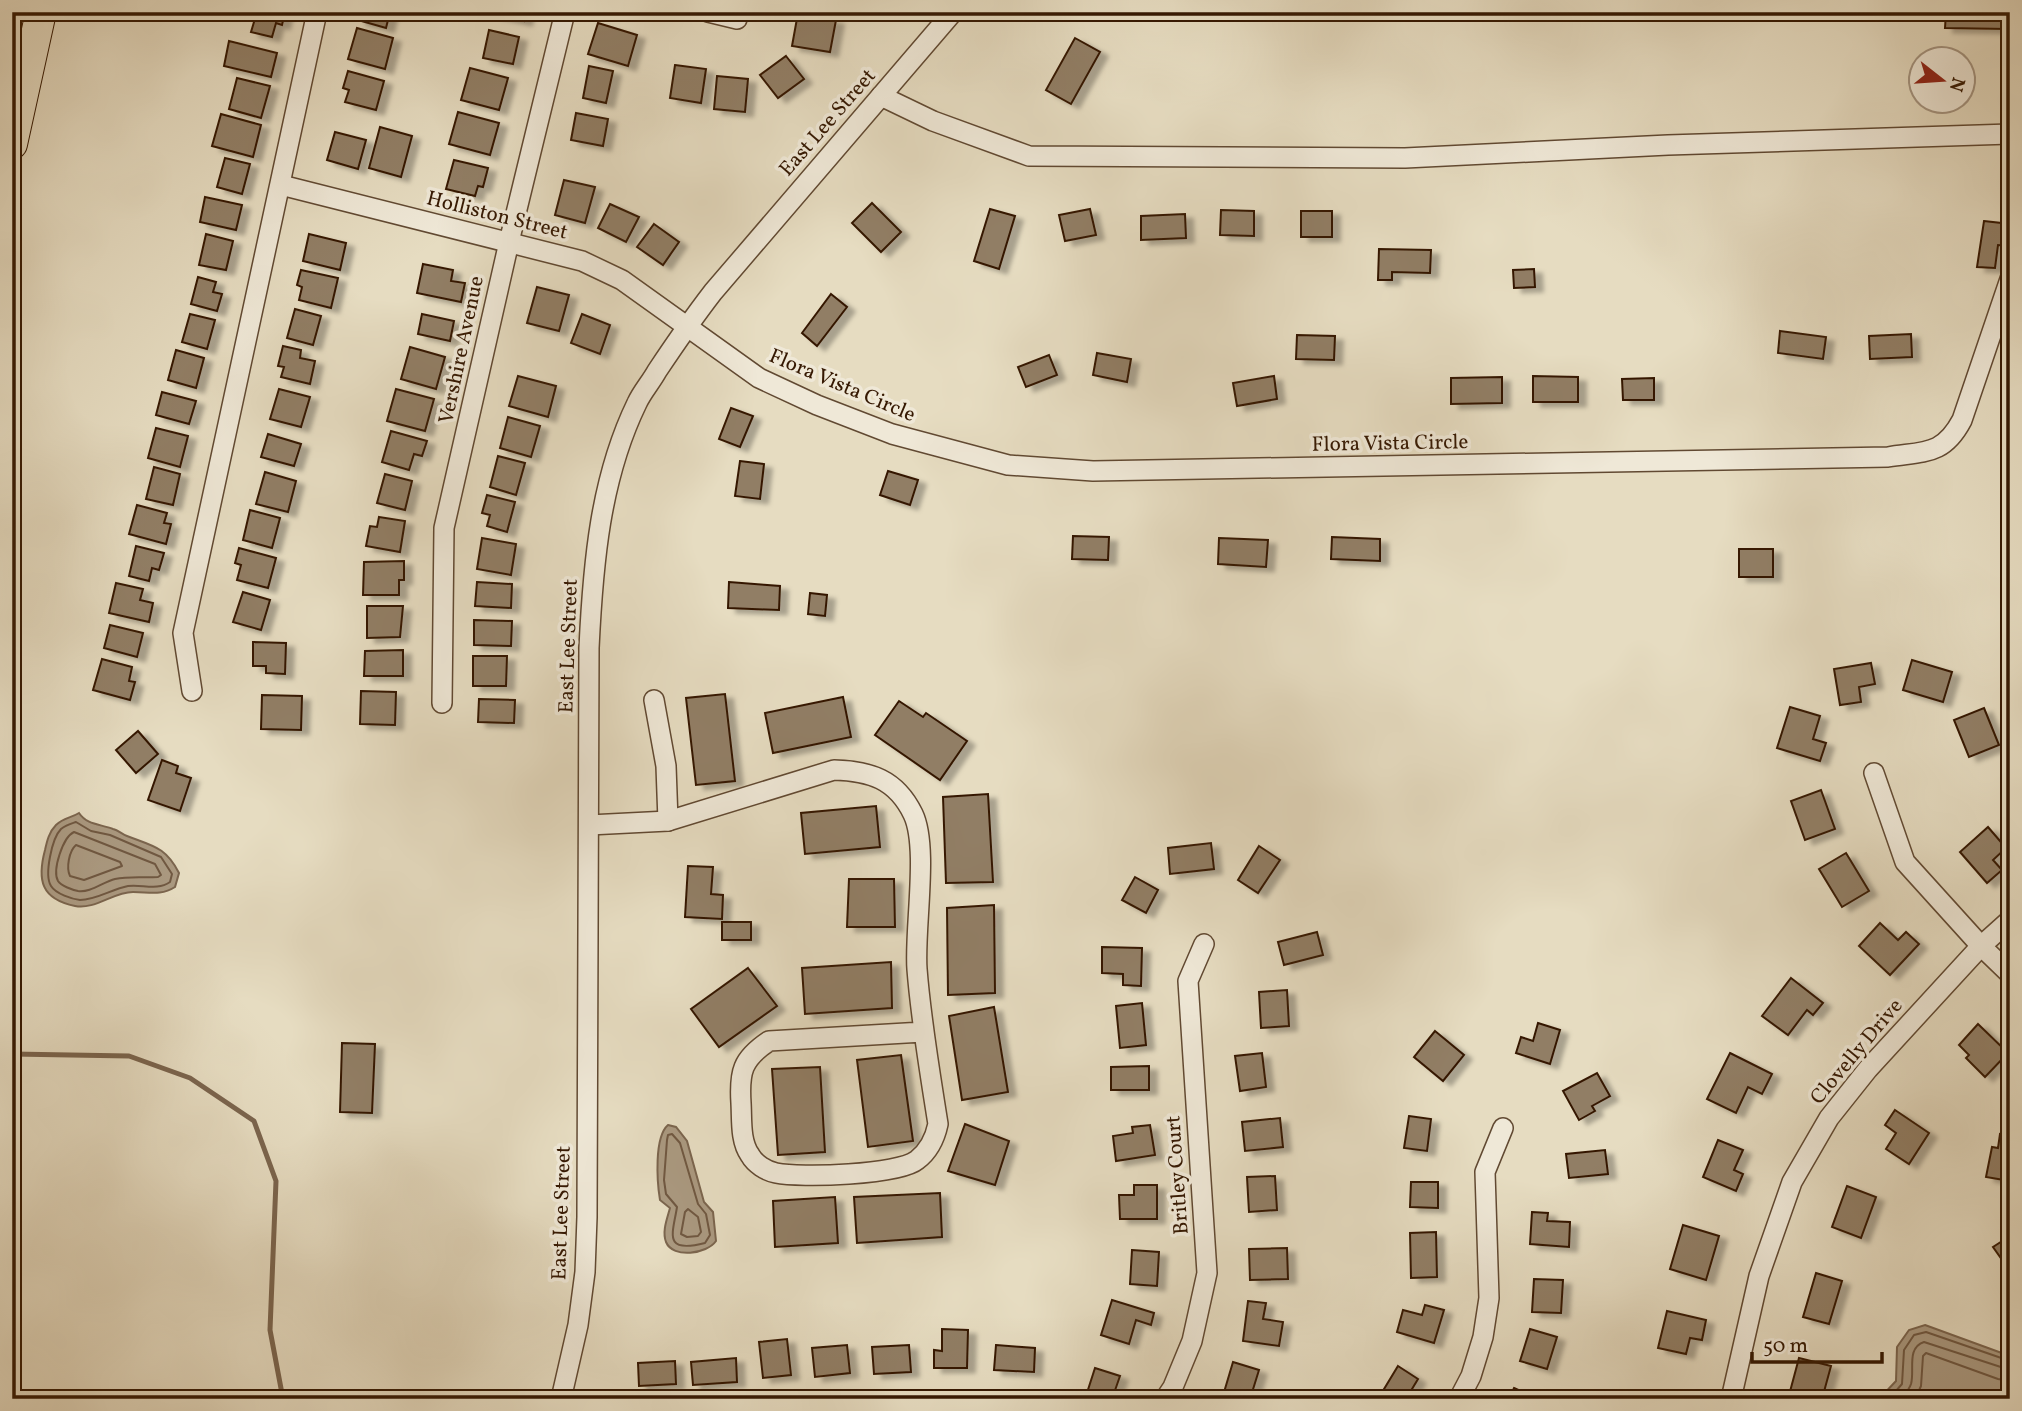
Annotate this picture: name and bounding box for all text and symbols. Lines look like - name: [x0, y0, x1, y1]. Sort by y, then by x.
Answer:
- north arrow: [1906, 46, 1976, 116]
- street label: East Lee Street: [773, 63, 883, 183]
- text: N: [1942, 74, 1971, 95]
- street label: Holliston Street: [423, 184, 571, 248]
- street label: Vershire Avenue: [432, 273, 492, 427]
- street label: Flora Vista Circle: [764, 342, 920, 430]
- street label: Flora Vista Circle: [1311, 428, 1469, 460]
- street label: East Lee Street: [552, 578, 586, 714]
- street label: Clovelly Drive: [1804, 993, 1910, 1111]
- street label: Britley Court: [1159, 1114, 1197, 1236]
- street label: East Lee Street: [545, 1145, 579, 1281]
- scale bar: [1752, 1320, 1882, 1364]
- text: 50 m: [1763, 1332, 1808, 1361]

